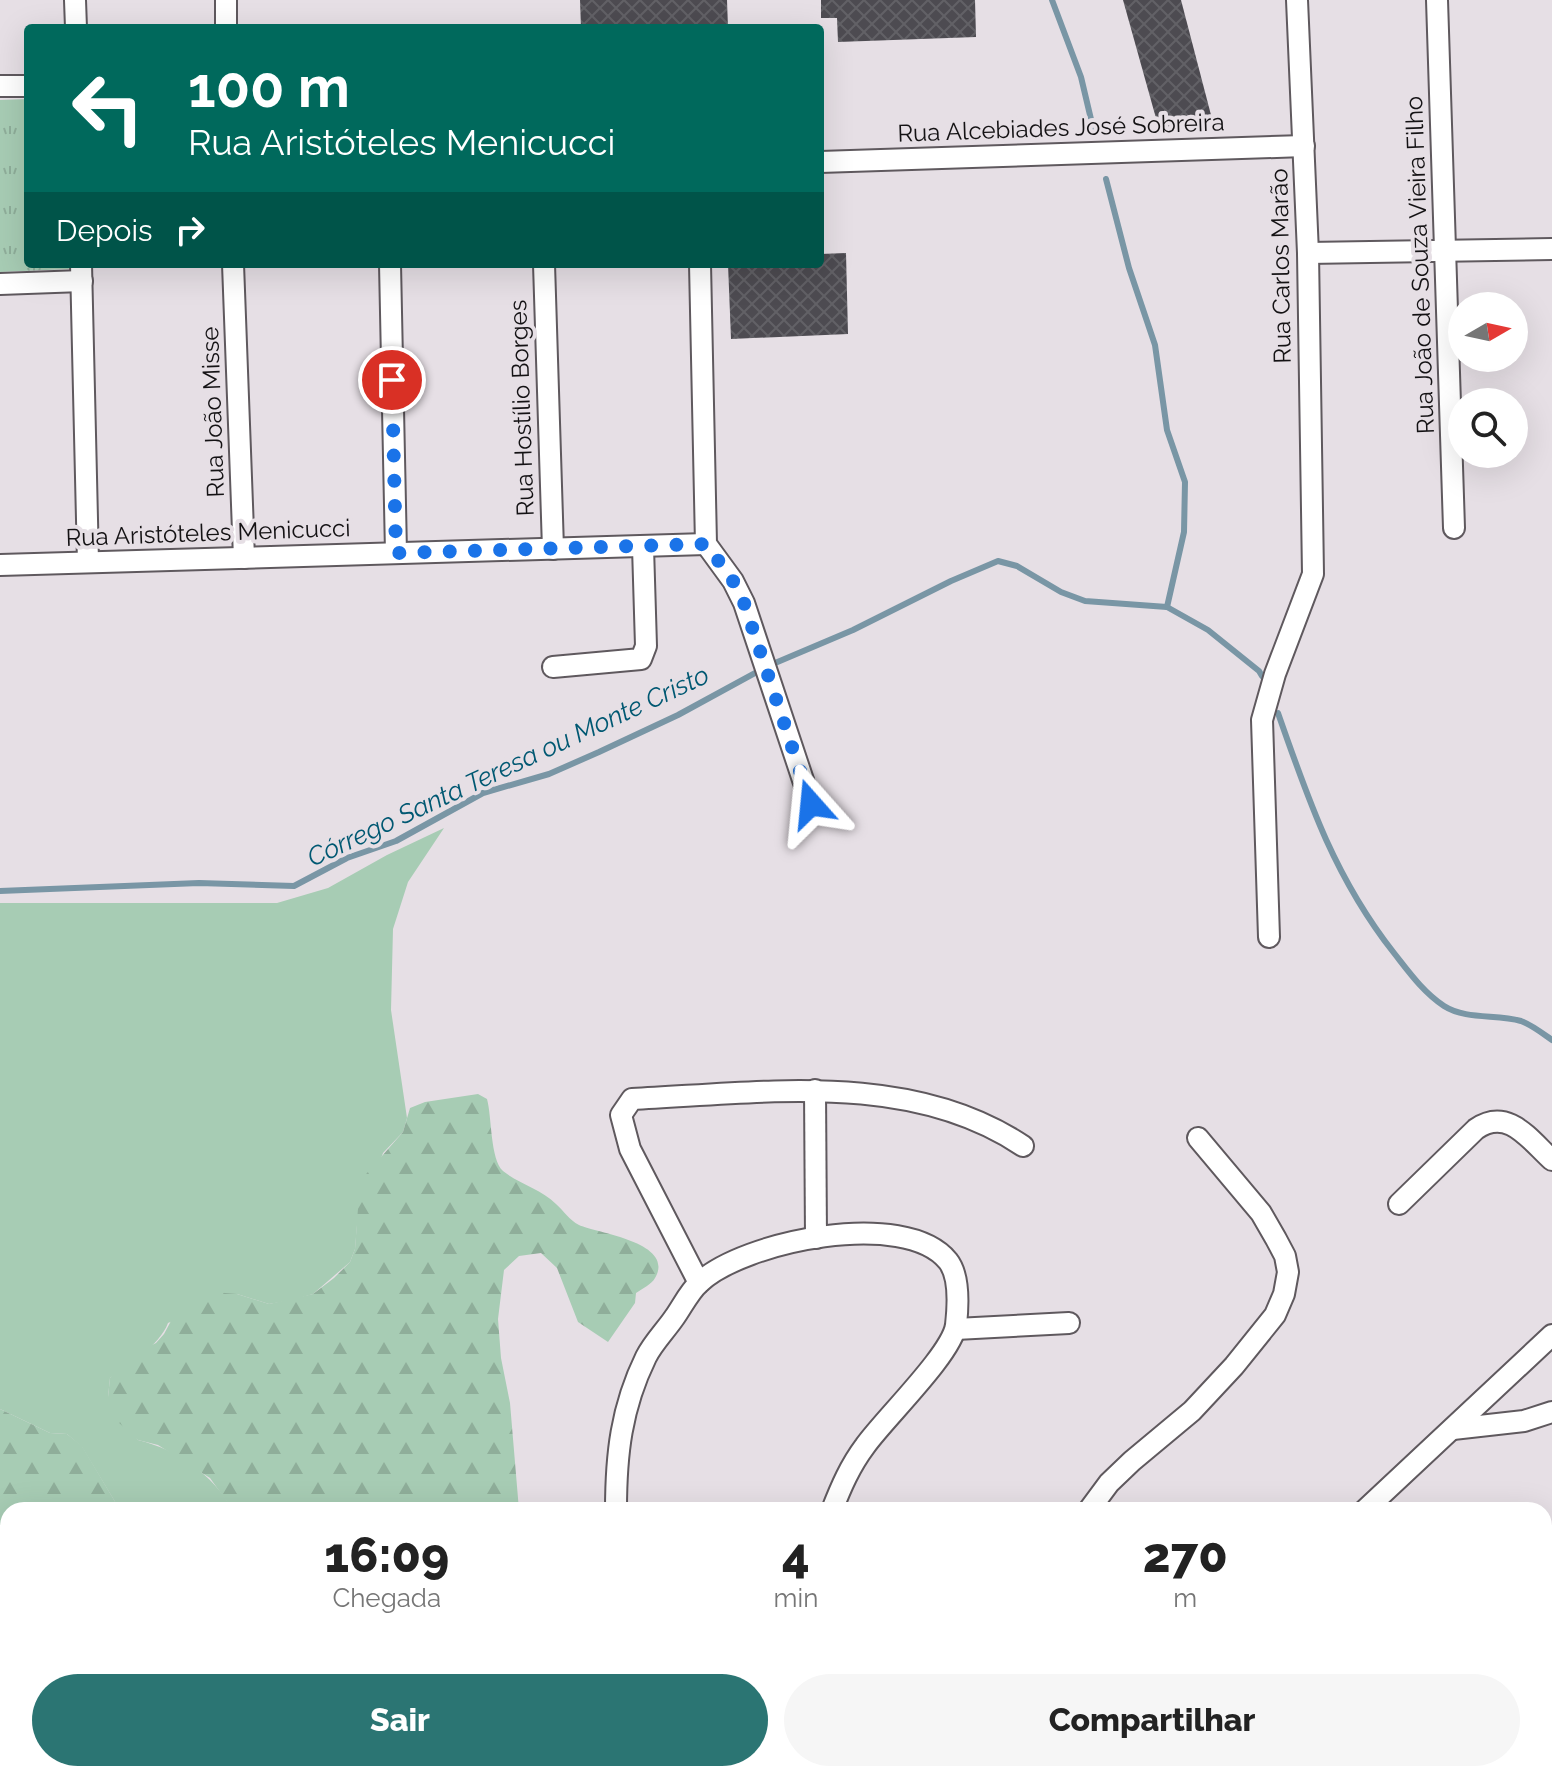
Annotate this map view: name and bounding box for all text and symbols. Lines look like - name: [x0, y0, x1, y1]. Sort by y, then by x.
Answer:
- text: 100 m: [188, 54, 350, 120]
- icon: left: [56, 56, 160, 160]
- street label: Rua João de Souza Vieira Filho: [1399, 95, 1440, 435]
- street label: Rua Alcebiades José Sobreira: [897, 107, 1225, 148]
- text: Rua Aristóteles Menicucci: [188, 121, 615, 163]
- street label: Rua Carlos Marão: [1264, 168, 1297, 364]
- icon: right: [168, 208, 212, 252]
- text: Depois: [56, 213, 152, 248]
- north arrow: [1448, 292, 1528, 372]
- map controls: [1448, 292, 1528, 468]
- street label: Rua Hostílio Borges: [503, 299, 540, 517]
- street label: Rua João Misse: [195, 326, 230, 498]
- pin: [358, 346, 426, 414]
- icon: arrive: [370, 358, 414, 402]
- button: search: [1448, 388, 1528, 468]
- street label: Rua Aristóteles Menicucci: [65, 513, 351, 552]
- water label: Córrego Santa Teresa ou Monte Cristo: [302, 659, 714, 873]
- position arrow: [769, 762, 853, 846]
- text: 16:09: [324, 1527, 449, 1583]
- text: 4: [782, 1527, 810, 1583]
- text: 270: [1143, 1527, 1228, 1583]
- text: Chegada: [332, 1583, 441, 1613]
- text: min: [774, 1583, 818, 1613]
- text: m: [1173, 1583, 1197, 1613]
- button: Sair: [32, 1674, 768, 1766]
- button: Compartilhar: [784, 1674, 1520, 1766]

